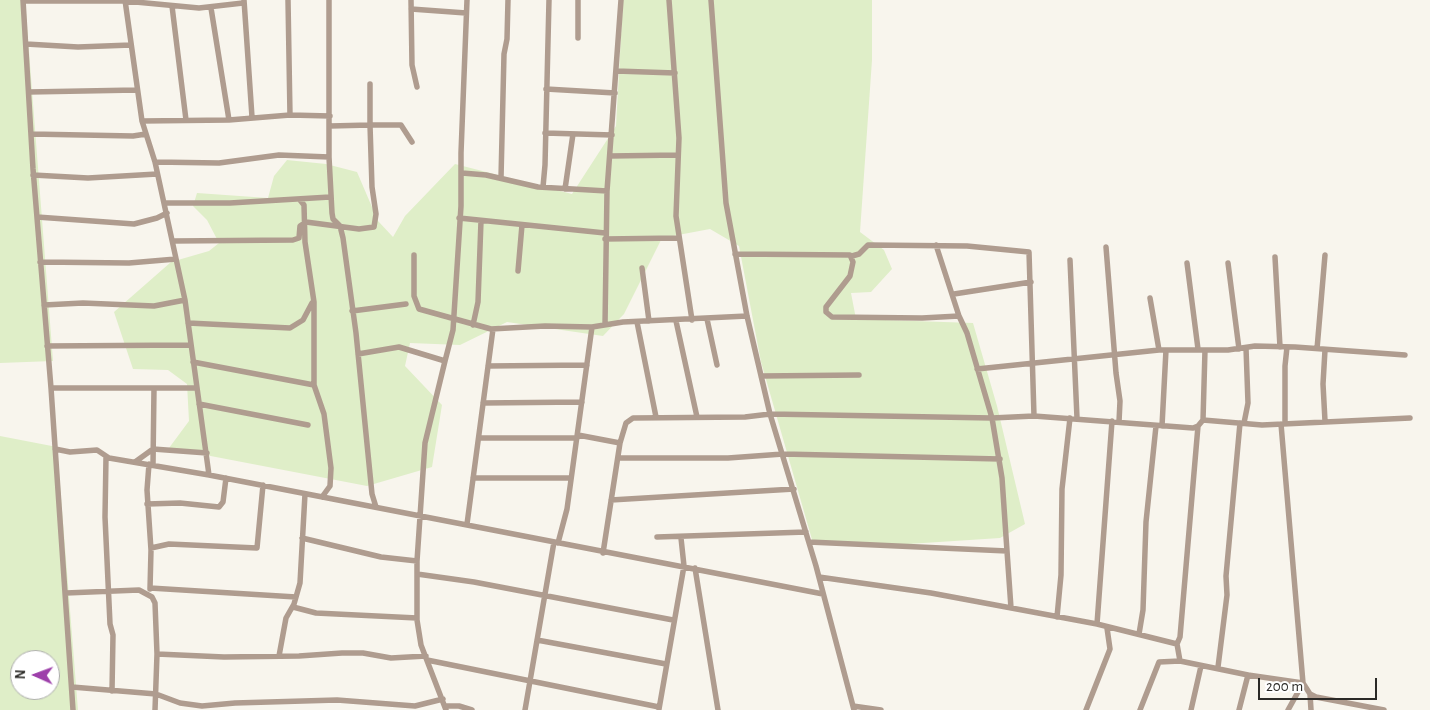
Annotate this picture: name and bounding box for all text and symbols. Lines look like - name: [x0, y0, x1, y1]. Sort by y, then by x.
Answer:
- north arrow: [10, 650, 60, 700]
- scale bar: [1260, 668, 1379, 700]
- text: N: [14, 669, 28, 680]
- text: 200 m: [1266, 679, 1303, 694]

